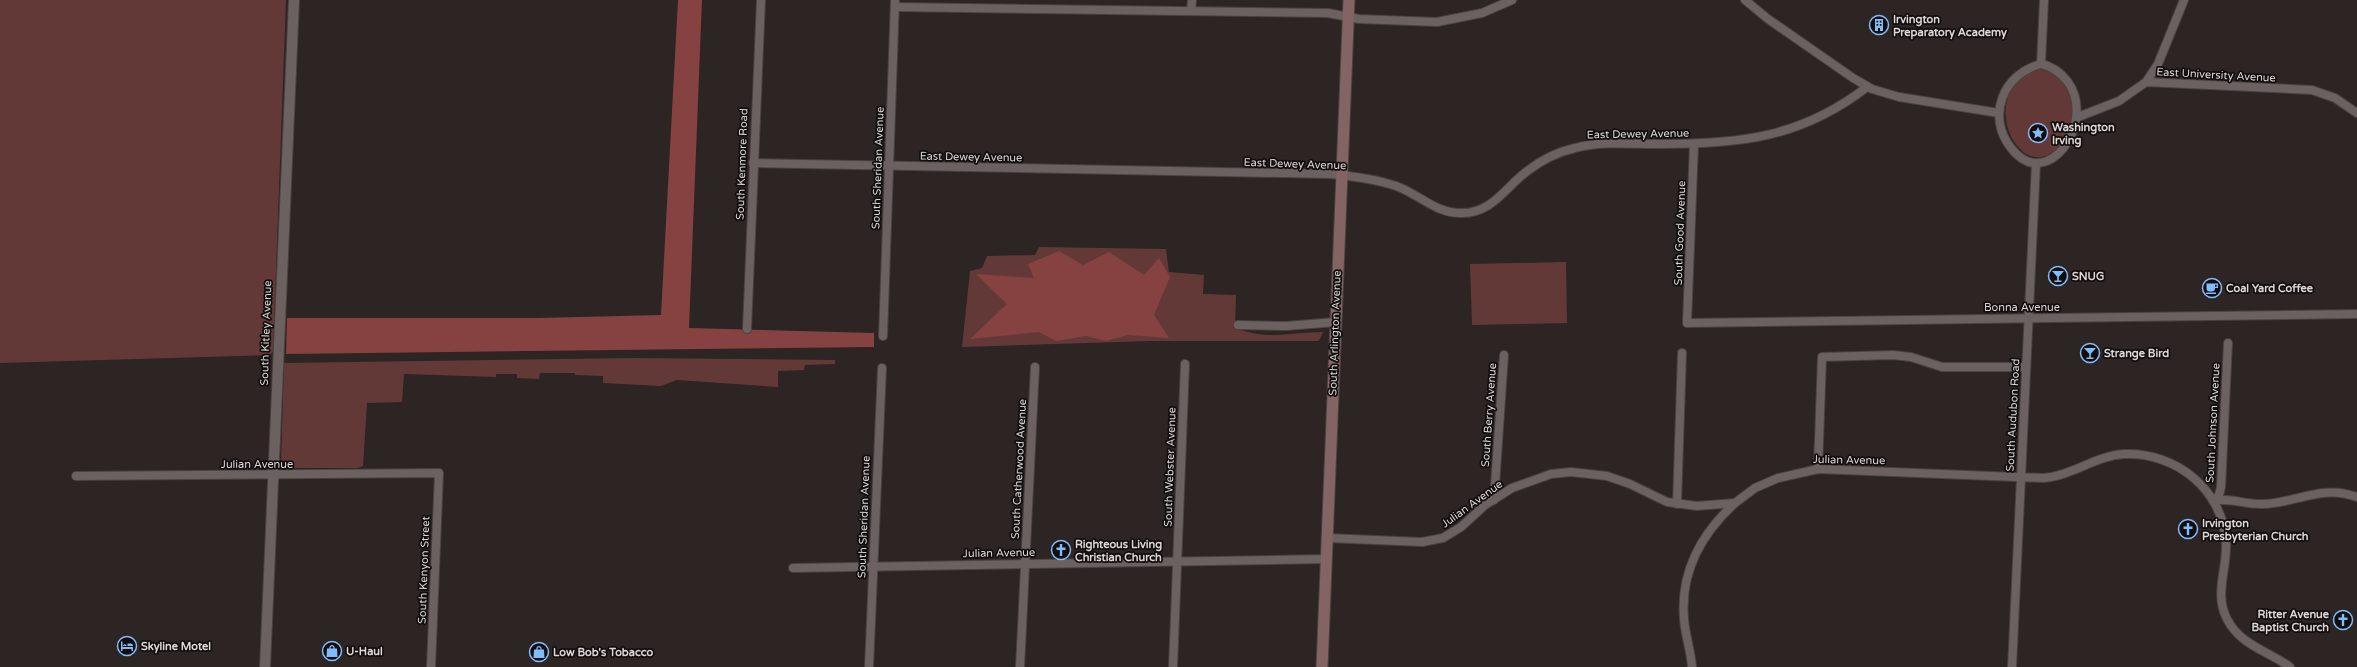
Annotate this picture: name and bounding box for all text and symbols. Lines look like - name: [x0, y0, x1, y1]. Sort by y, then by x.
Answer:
- place label: Irvington Preparatory Academy: [1893, 13, 2007, 40]
- building icon: Irvington Preparatory Academy: [1868, 14, 1890, 36]
- street label: East University Avenue: [2156, 65, 2276, 85]
- street label: South Sheridan Avenue: [869, 107, 887, 229]
- street label: South Kenmore Road: [734, 108, 750, 220]
- place label: Washington Irving: [2052, 121, 2115, 148]
- place icon: Washington Irving: [2027, 122, 2049, 144]
- street label: East Dewey Avenue: [1587, 127, 1689, 141]
- street label: East Dewey Avenue: [920, 150, 1022, 164]
- street label: East Dewey Avenue: [1244, 156, 1346, 172]
- street label: South Good Avenue: [1672, 180, 1688, 286]
- bar icon: SNUG: [2047, 265, 2069, 287]
- street label: South Arlington Avenue: [1326, 270, 1344, 396]
- place label: SNUG: [2072, 270, 2104, 283]
- cafe icon: Coal Yard Coffee: [2201, 277, 2223, 299]
- street label: South Kitley Avenue: [258, 280, 274, 386]
- place label: Coal Yard Coffee: [2226, 282, 2314, 295]
- street label: Bonna Avenue: [1984, 301, 2060, 314]
- bar icon: Strange Bird: [2079, 342, 2101, 364]
- place label: Strange Bird: [2104, 347, 2169, 361]
- street label: South Audubon Road: [2004, 358, 2022, 472]
- street label: South Berry Avenue: [1479, 363, 1499, 467]
- street label: South Johnson Avenue: [2203, 363, 2223, 483]
- street label: South Catherwood Avenue: [1009, 399, 1029, 539]
- street label: South Webster Avenue: [1161, 407, 1179, 527]
- street label: Julian Avenue: [1813, 453, 1885, 467]
- street label: South Sheridan Avenue: [855, 456, 873, 578]
- street label: Julian Avenue: [221, 458, 293, 471]
- street label: Julian Avenue: [1439, 477, 1505, 531]
- street label: South Kenyon Street: [416, 516, 432, 624]
- place label: Irvington Presbyterian Church: [2202, 517, 2309, 544]
- church icon: Irvington Presbyterian Church: [2177, 518, 2199, 540]
- place label: Righteous Living Christian Church: [1075, 538, 1162, 564]
- church icon: Righteous Living Christian Church: [1050, 539, 1072, 561]
- street label: Julian Avenue: [963, 546, 1035, 560]
- place label: Ritter Avenue Baptist Church: [2251, 608, 2330, 635]
- church icon: Ritter Avenue Baptist Church: [2332, 609, 2354, 631]
- hotel icon: Skyline Motel: [116, 635, 138, 657]
- place label: Skyline Motel: [141, 640, 211, 654]
- shop icon: U-Haul: [321, 640, 343, 662]
- shop icon: Low Bob's Tobacco: [528, 641, 550, 663]
- place label: U-Haul: [346, 645, 383, 658]
- place label: Low Bob's Tobacco: [553, 646, 654, 659]

